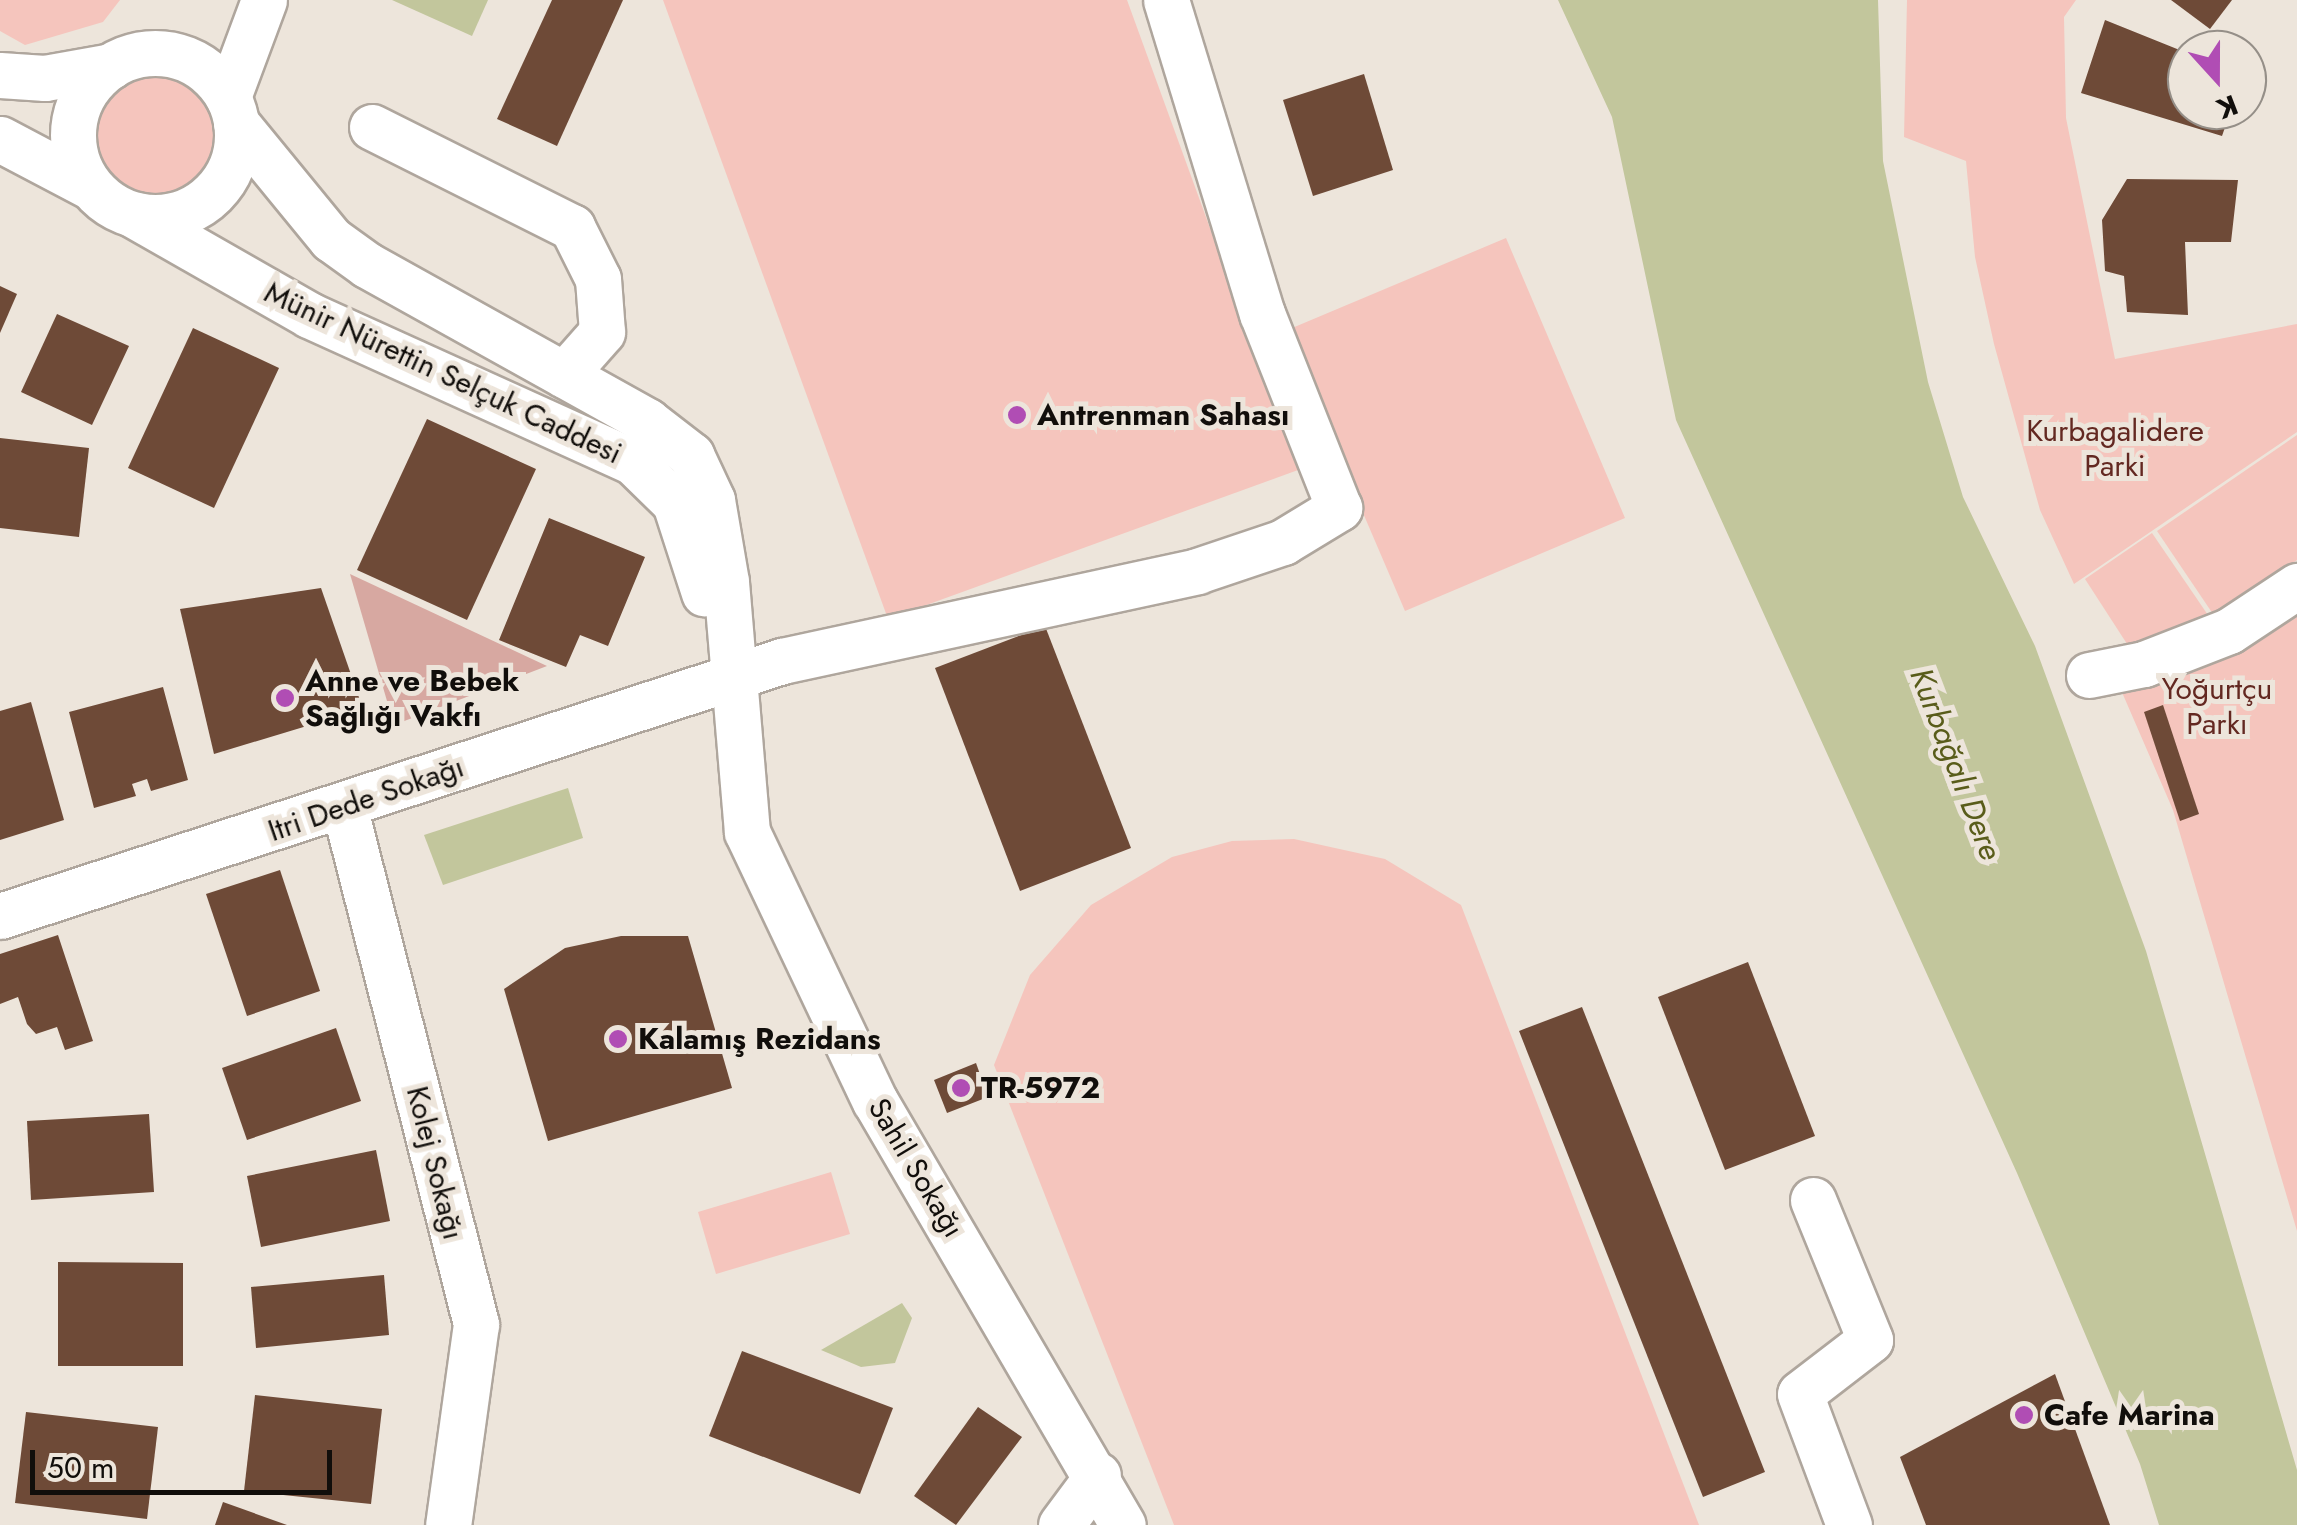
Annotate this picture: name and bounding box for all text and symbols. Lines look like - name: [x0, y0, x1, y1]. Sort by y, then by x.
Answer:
- north arrow: [2167, 30, 2267, 130]
- text: K: [2211, 84, 2244, 129]
- street label: Münir Nürettin Selçuk Caddesi: [259, 274, 627, 472]
- place label: Antrenman Sahası: [1037, 397, 1289, 433]
- marker: Antrenman Sahası: [1006, 404, 1028, 426]
- park label: Kurbagalidere Parki: [2026, 413, 2204, 484]
- place label: Anne ve Bebek Sağlığı Vakfı: [305, 663, 519, 734]
- water label: Kurbağalı Dere: [1902, 663, 2010, 865]
- park label: Yoğurtçu Parkı: [2162, 671, 2272, 742]
- marker: Anne ve Bebek Sağlığı Vakfı: [274, 687, 296, 709]
- street label: Itri Dede Sokağı: [264, 749, 468, 849]
- place label: Kalamış Rezidans: [638, 1021, 881, 1057]
- marker: Kalamış Rezidans: [607, 1028, 629, 1050]
- place label: TR-5972: [981, 1070, 1100, 1106]
- marker: TR-5972: [950, 1077, 972, 1099]
- street label: Kolej Sokağı: [399, 1083, 471, 1243]
- street label: Sahil Sokağı: [860, 1092, 972, 1244]
- place label: Cafe Marina: [2044, 1397, 2215, 1433]
- marker: Cafe Marina: [2013, 1404, 2035, 1426]
- scale bar: [35, 1430, 338, 1492]
- text: 50 m: [47, 1446, 114, 1489]

